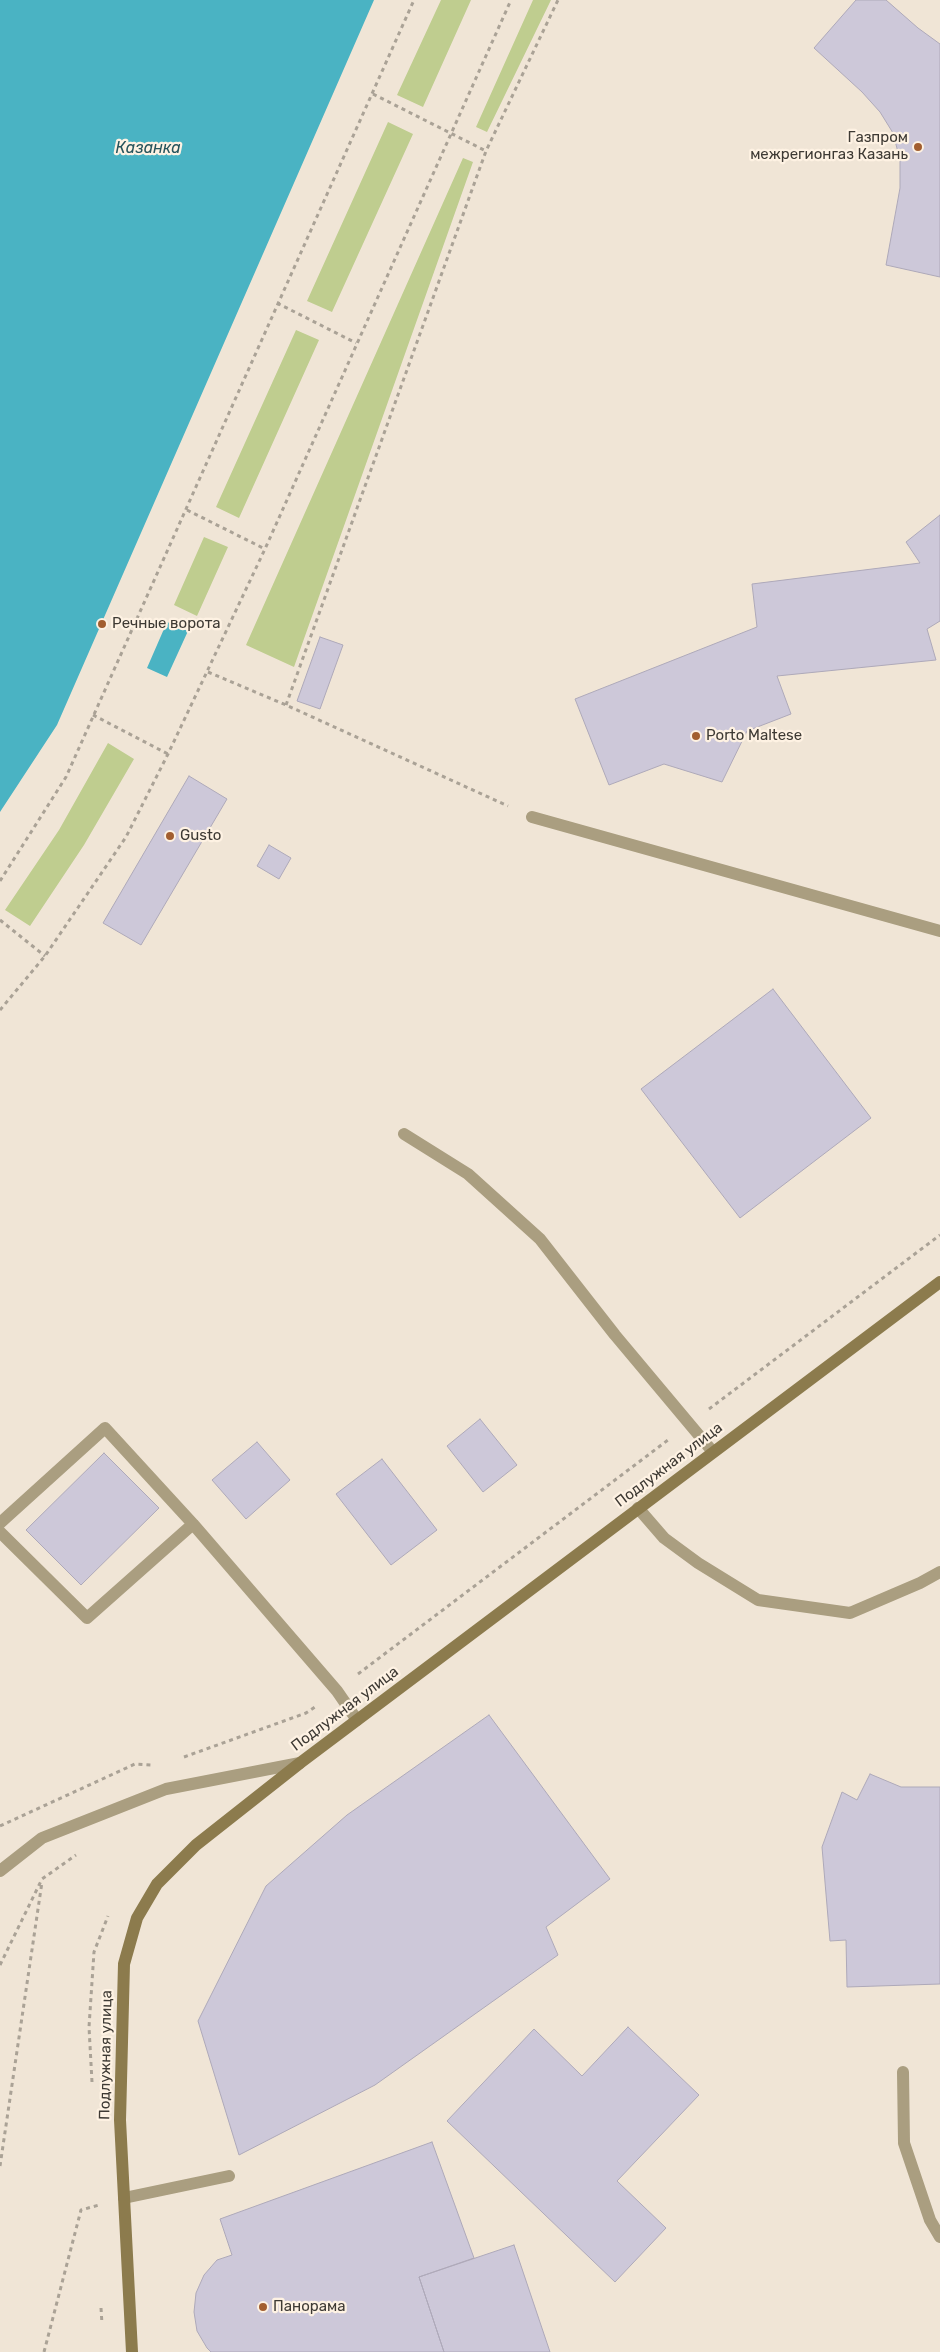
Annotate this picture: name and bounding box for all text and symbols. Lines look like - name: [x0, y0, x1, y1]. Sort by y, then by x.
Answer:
- place label: Газпром межрегионгаз Казань: [750, 129, 908, 164]
- water label: Казанка: [115, 138, 181, 158]
- marker: Газпром межрегионгаз Казань: [912, 141, 924, 153]
- place label: Речные ворота: [112, 615, 221, 633]
- marker: Речные ворота: [96, 618, 108, 630]
- place label: Porto Maltese: [706, 727, 802, 745]
- marker: Porto Maltese: [690, 730, 702, 742]
- place label: Gusto: [180, 827, 221, 845]
- marker: Gusto: [164, 830, 176, 842]
- street label: Подлужная улица: [612, 1419, 726, 1511]
- street label: Подлужная улица: [288, 1663, 402, 1755]
- street label: Подлужная улица: [96, 1990, 116, 2120]
- place label: Панорама: [273, 2298, 345, 2316]
- marker: Панорама: [257, 2301, 269, 2313]

